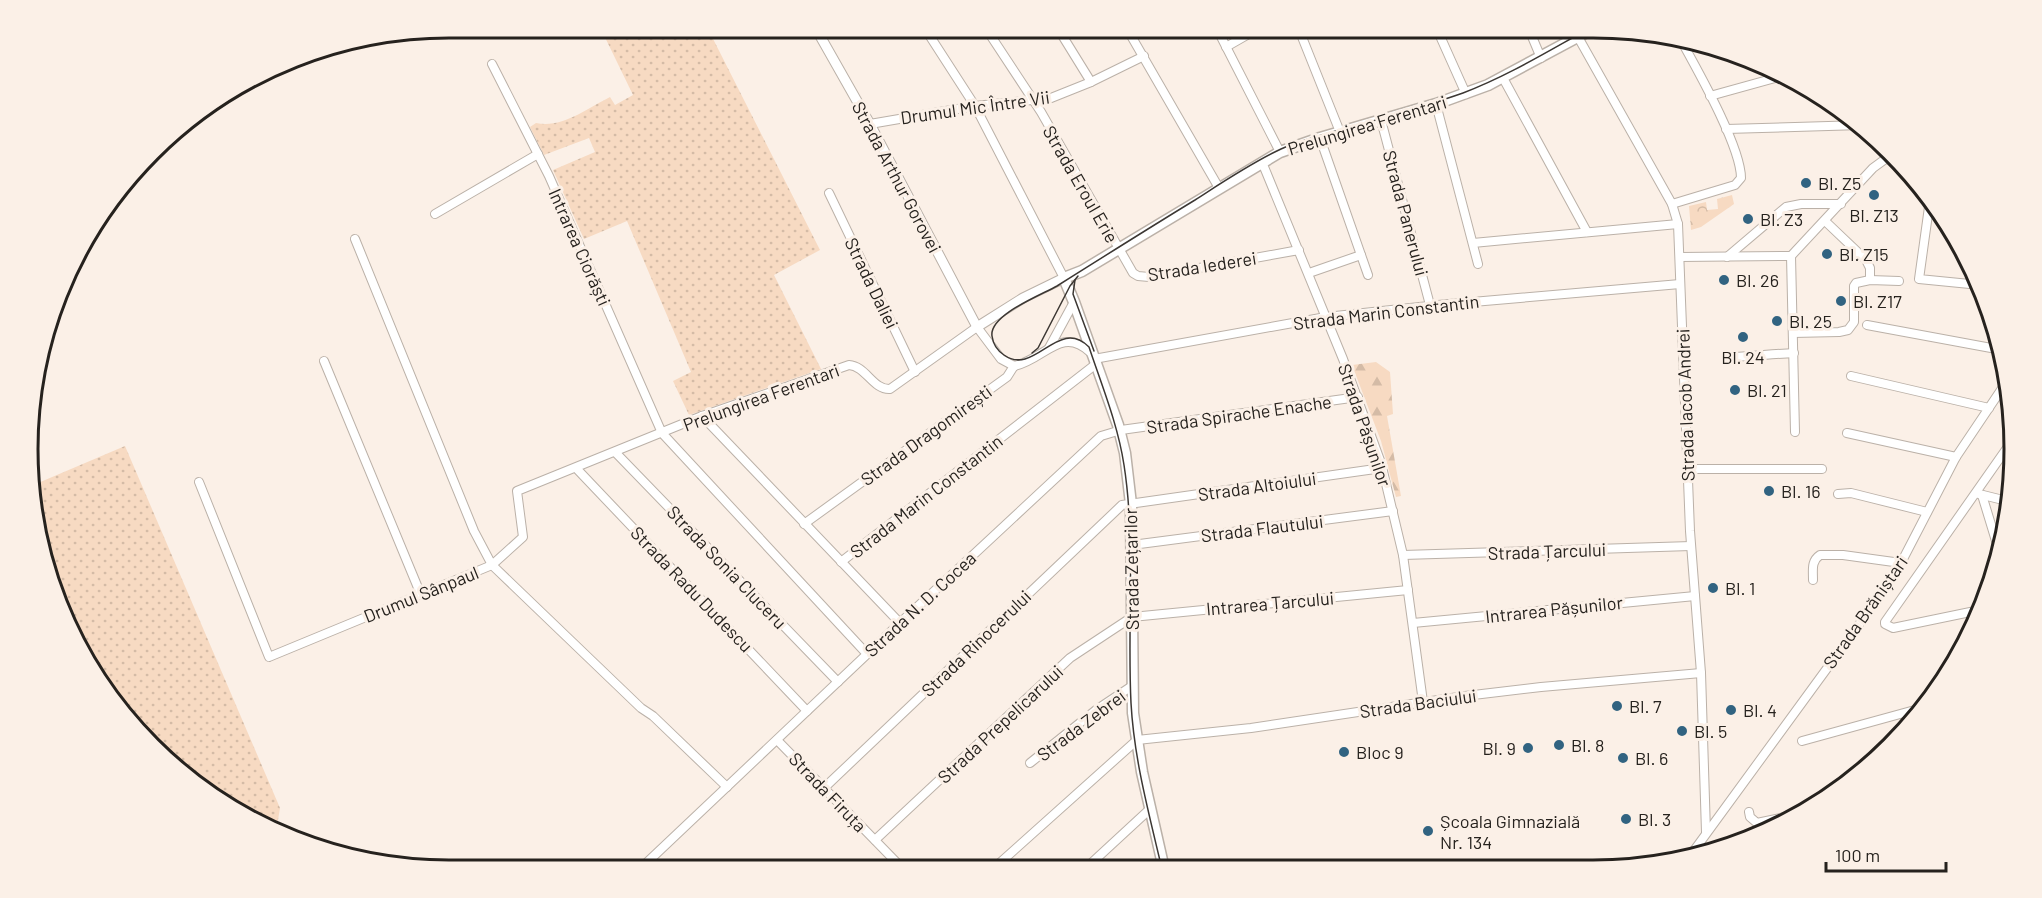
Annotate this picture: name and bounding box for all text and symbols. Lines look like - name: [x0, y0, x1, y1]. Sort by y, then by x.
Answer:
- street label: Drumul Mic Între Vii: [899, 86, 1051, 128]
- street label: Prelungirea Ferentari: [1285, 90, 1449, 160]
- street label: Strada Arthur Gorovei: [848, 98, 946, 256]
- street label: Strada Eroul Erie: [1039, 122, 1123, 246]
- street label: Strada Panerului: [1379, 148, 1433, 278]
- place label: Bl. Z5: [1818, 172, 1861, 194]
- marker: Bl. Z5: [1799, 176, 1813, 190]
- street label: Intrarea Ciorăști: [544, 185, 616, 309]
- marker: Bl. Z13: [1867, 188, 1881, 202]
- place label: Bl. Z13: [1849, 204, 1899, 226]
- place label: Bl. Z3: [1760, 208, 1803, 230]
- marker: Bl. Z3: [1741, 212, 1755, 226]
- street label: Strada Daliei: [841, 234, 903, 332]
- place label: Bl. Z15: [1839, 243, 1888, 265]
- street label: Strada Iederei: [1146, 247, 1258, 285]
- marker: Bl. Z15: [1820, 247, 1834, 261]
- place label: Bl. 26: [1736, 269, 1779, 291]
- marker: Bl. 26: [1717, 273, 1731, 287]
- street label: Strada Marin Constantin: [1292, 290, 1480, 334]
- place label: Bl. Z17: [1853, 290, 1902, 312]
- marker: Bl. Z17: [1834, 294, 1848, 308]
- place label: Bl. 25: [1789, 310, 1832, 332]
- marker: Bl. 25: [1770, 314, 1784, 328]
- street label: Strada Iacob Andrei: [1671, 328, 1699, 482]
- marker: Bl. 24: [1736, 330, 1750, 344]
- place label: Bl. 24: [1721, 346, 1765, 368]
- street label: Prelungirea Ferentari: [680, 358, 842, 436]
- street label: Strada Pășunilor: [1334, 361, 1396, 490]
- place label: Bl. 21: [1747, 379, 1787, 401]
- street label: Strada Dragomirești: [856, 380, 996, 490]
- marker: Bl. 21: [1728, 383, 1742, 397]
- street label: Strada Spirache Enache: [1145, 390, 1333, 438]
- street label: Strada Marin Constantin: [845, 430, 1007, 562]
- street label: Strada Altoiului: [1196, 467, 1318, 505]
- place label: Bl. 16: [1781, 480, 1821, 502]
- marker: Bl. 16: [1762, 484, 1776, 498]
- street label: Strada Sonia Cluceru: [663, 501, 791, 633]
- street label: Strada Zețarilor: [1119, 507, 1143, 630]
- street label: Strada Flautului: [1200, 510, 1324, 546]
- street label: Strada Radu Dudescu: [626, 522, 758, 656]
- street label: Strada Țarcului: [1487, 538, 1607, 564]
- street label: Strada N. D. Cocea: [860, 547, 980, 661]
- street label: Strada Brăniștari: [1818, 552, 1912, 672]
- street label: Drumul Sânpaul: [360, 561, 482, 627]
- place label: Bl. 1: [1725, 577, 1755, 599]
- marker: Bl. 1: [1706, 581, 1720, 595]
- street label: Strada Rinocerului: [917, 585, 1035, 701]
- street label: Intrarea Țarcului: [1205, 586, 1335, 620]
- street label: Intrarea Pășunilor: [1484, 591, 1624, 627]
- street label: Strada Prepelicarului: [933, 660, 1067, 788]
- street label: Strada Baciului: [1358, 684, 1478, 722]
- street label: Strada Zebrei: [1032, 685, 1130, 765]
- place label: Bl. 7: [1629, 695, 1662, 717]
- marker: Bl. 7: [1610, 699, 1624, 713]
- place label: Bl. 4: [1743, 699, 1777, 721]
- marker: Bl. 4: [1724, 703, 1738, 717]
- place label: Bl. 5: [1694, 720, 1727, 742]
- marker: Bl. 5: [1675, 724, 1689, 738]
- place label: Bl. 8: [1571, 734, 1604, 756]
- place label: Bl. 9: [1483, 737, 1516, 759]
- marker: Bl. 8: [1552, 738, 1566, 752]
- place label: Bloc 9: [1356, 741, 1404, 763]
- marker: Bl. 9: [1521, 741, 1535, 755]
- marker: Bloc 9: [1337, 745, 1351, 759]
- place label: Bl. 6: [1635, 747, 1668, 769]
- street label: Strada Firuța: [785, 748, 871, 836]
- marker: Bl. 6: [1616, 751, 1630, 765]
- place label: Bl. 3: [1638, 808, 1671, 830]
- place label: Școala Gimnazială Nr. 134: [1440, 810, 1580, 853]
- marker: Bl. 3: [1619, 812, 1633, 826]
- marker: Școala Gimnazială Nr. 134: [1421, 824, 1435, 838]
- scale bar: [1826, 835, 1946, 873]
- text: 100 m: [1835, 844, 1880, 866]

